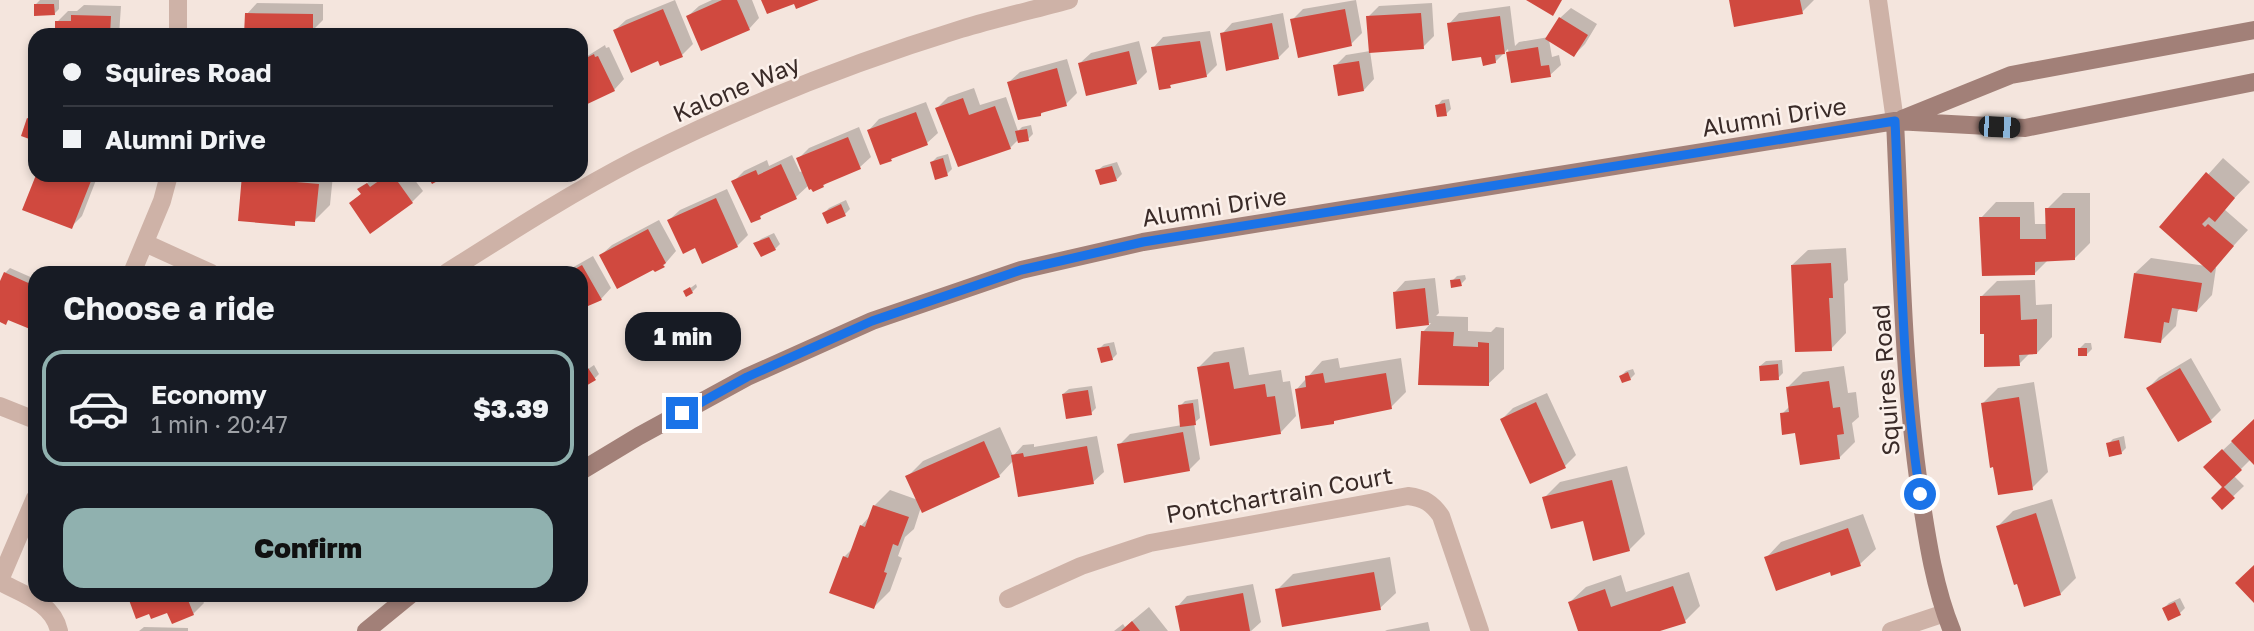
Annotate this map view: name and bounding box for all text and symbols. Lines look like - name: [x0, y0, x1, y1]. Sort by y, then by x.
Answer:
- street label: Kalone Way: [668, 48, 804, 128]
- text: Squires Road: [105, 57, 272, 88]
- street label: Alumni Drive: [1700, 90, 1848, 142]
- car: [1978, 115, 2021, 139]
- text: Alumni Drive: [105, 124, 266, 155]
- street label: Alumni Drive: [1140, 180, 1288, 232]
- text: Choose a ride: [63, 289, 275, 327]
- street label: Squires Road: [1865, 303, 1905, 457]
- callout: 1 min: [624, 312, 740, 360]
- text: 1 min: [654, 322, 712, 350]
- icon: car: [67, 377, 130, 440]
- text: Economy: [151, 379, 267, 410]
- text: $3.39: [473, 393, 549, 424]
- route end: [666, 397, 698, 429]
- text: 1 min · 20:47: [151, 410, 288, 438]
- street label: Pontchartrain Court: [1164, 460, 1394, 528]
- route start: [1904, 478, 1936, 510]
- button: Confirm: [63, 508, 553, 588]

